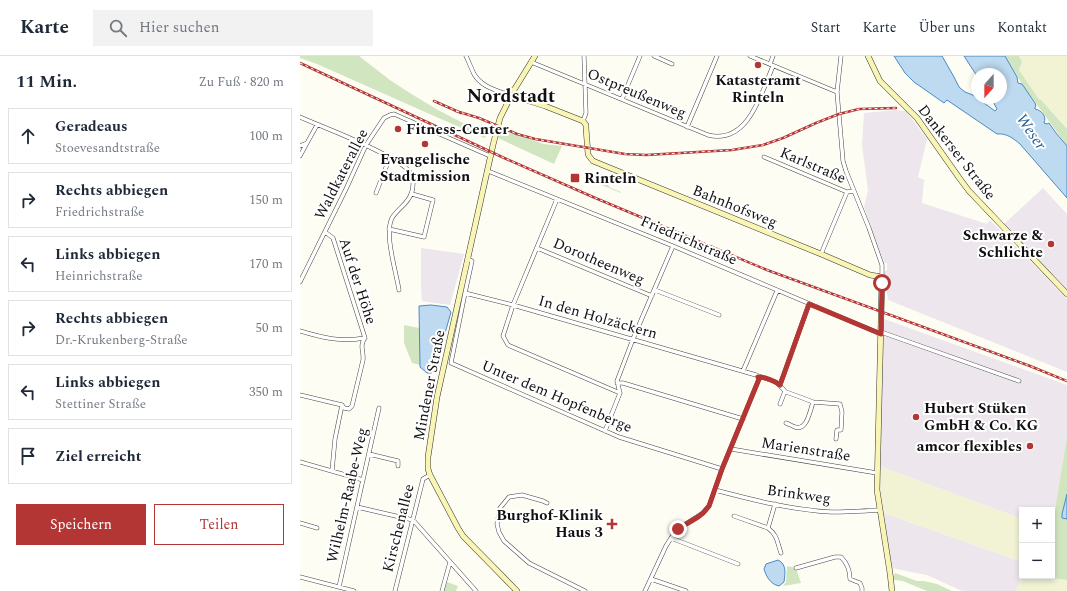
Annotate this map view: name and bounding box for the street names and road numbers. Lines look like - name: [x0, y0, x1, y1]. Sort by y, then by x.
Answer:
- street label: Ostpreußenweg: [584, 62, 690, 125]
- street label: Dankerser Straße: [912, 100, 1001, 205]
- street label: Waldkaterallee: [309, 125, 374, 224]
- street label: Karlstraße: [776, 141, 849, 190]
- street label: Bahnhofsweg: [689, 179, 781, 234]
- street label: Friedrichstraße: [637, 210, 741, 271]
- street label: Dorotheenweg: [549, 232, 648, 291]
- street label: Auf der Höhe: [333, 235, 382, 327]
- street label: In den Holzäckern: [536, 289, 660, 346]
- street label: Mindener Straße: [407, 328, 452, 442]
- street label: Unter dem Hopfenberge: [478, 354, 636, 439]
- street label: Wilhelm-Raabe-Weg: [321, 425, 374, 565]
- street label: Marienstraße: [760, 431, 852, 468]
- street label: Brinkweg: [765, 479, 832, 510]
- street label: Kirschenallee: [376, 482, 421, 575]

